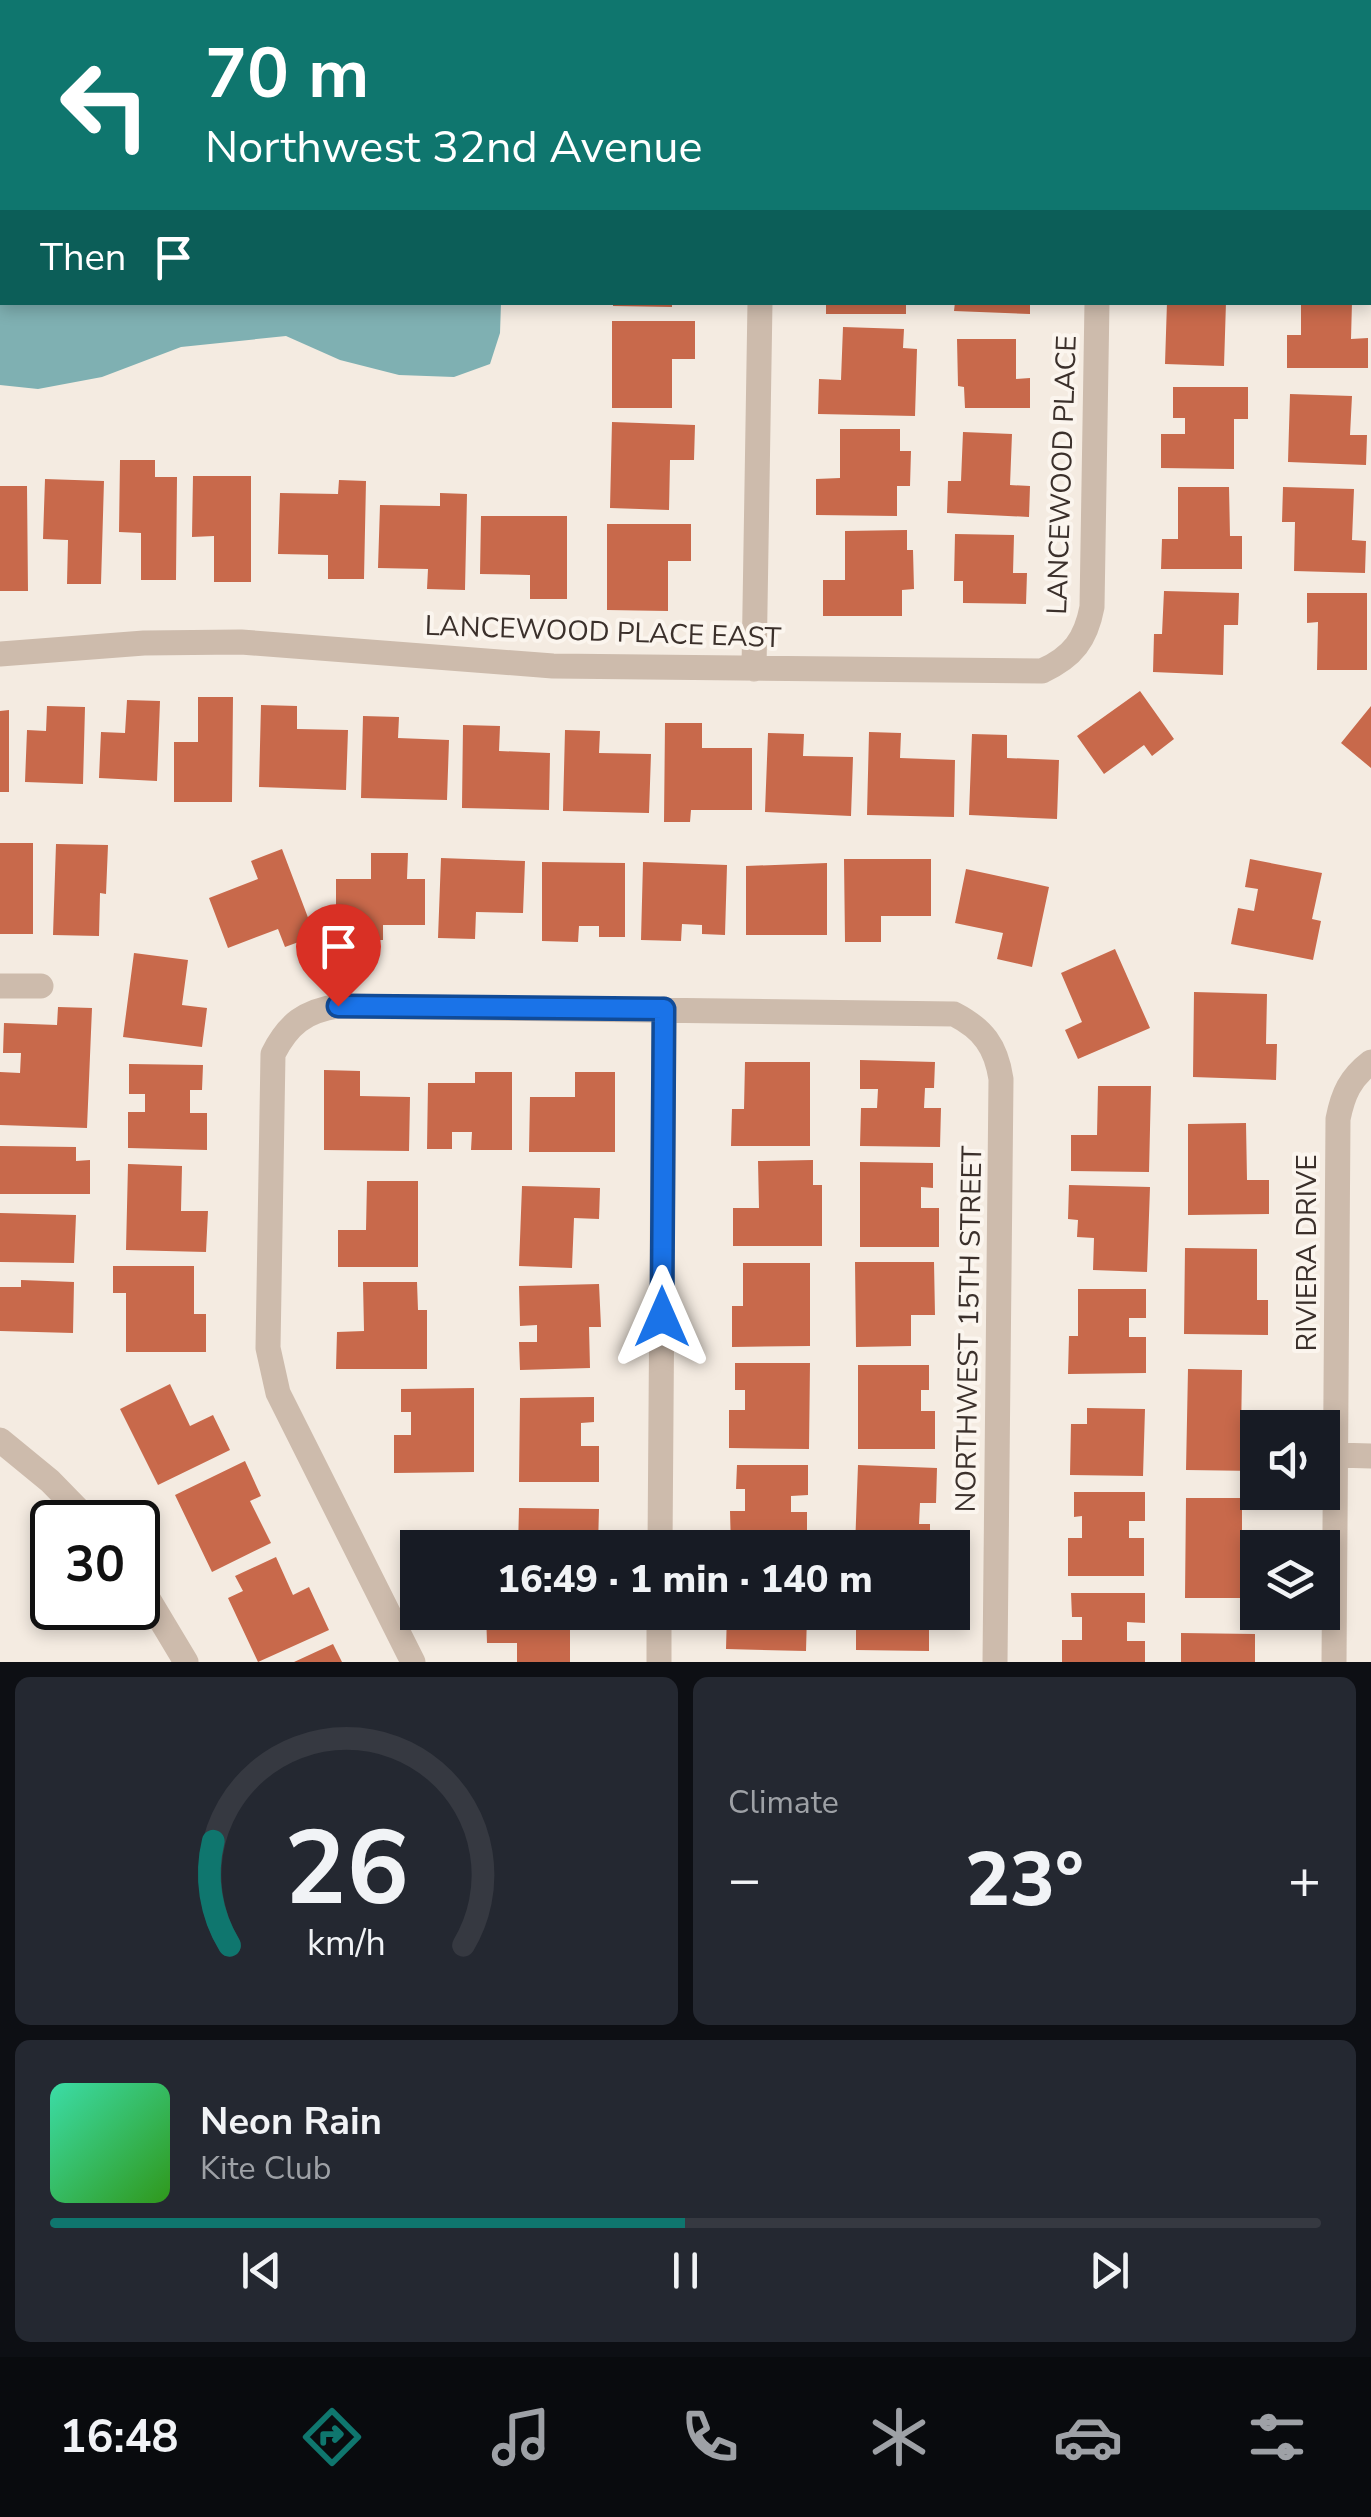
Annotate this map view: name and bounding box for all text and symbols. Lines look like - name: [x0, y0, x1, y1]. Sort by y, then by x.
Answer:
- text: 70 m: [205, 26, 369, 122]
- icon: left: [40, 40, 170, 170]
- text: Northwest 32nd Avenue: [205, 117, 702, 178]
- icon: arrive: [146, 230, 201, 285]
- text: Then: [40, 232, 126, 283]
- street label: LANCEWOOD PLACE: [1038, 335, 1086, 615]
- street label: LANCEWOOD PLACE EAST: [424, 607, 782, 657]
- pin: [296, 904, 381, 1007]
- icon: arrive: [311, 919, 366, 974]
- street label: NORTHWEST 15TH STREET: [947, 1145, 991, 1513]
- street label: RIVIERA DRIVE: [1288, 1155, 1326, 1352]
- position arrow: [610, 1265, 714, 1369]
- map controls: [1240, 1410, 1340, 1630]
- button: sound: [1240, 1410, 1340, 1510]
- speed limit sign: 30: [30, 1500, 160, 1630]
- button: layers: [1240, 1530, 1340, 1630]
- text: 16:49 · 1 min · 140 m: [497, 1554, 873, 1605]
- text: Climate: [728, 1781, 839, 1824]
- text: 26: [284, 1798, 409, 1940]
- text: 23°: [965, 1829, 1084, 1931]
- text: −: [728, 1842, 761, 1917]
- text: +: [1288, 1842, 1321, 1917]
- text: km/h: [307, 1919, 386, 1968]
- text: Neon Rain: [200, 2096, 382, 2147]
- text: Kite Club: [200, 2147, 331, 2190]
- icon: previous: [234, 2243, 289, 2298]
- icon: pause: [658, 2243, 713, 2298]
- icon: next: [1082, 2243, 1137, 2298]
- icon: directions: [297, 2402, 367, 2472]
- icon: music: [486, 2402, 556, 2472]
- icon: phone: [675, 2402, 745, 2472]
- icon: climate: [864, 2402, 934, 2472]
- icon: car: [1053, 2402, 1123, 2472]
- icon: filters: [1242, 2402, 1312, 2472]
- text: 16:48: [59, 2407, 179, 2468]

